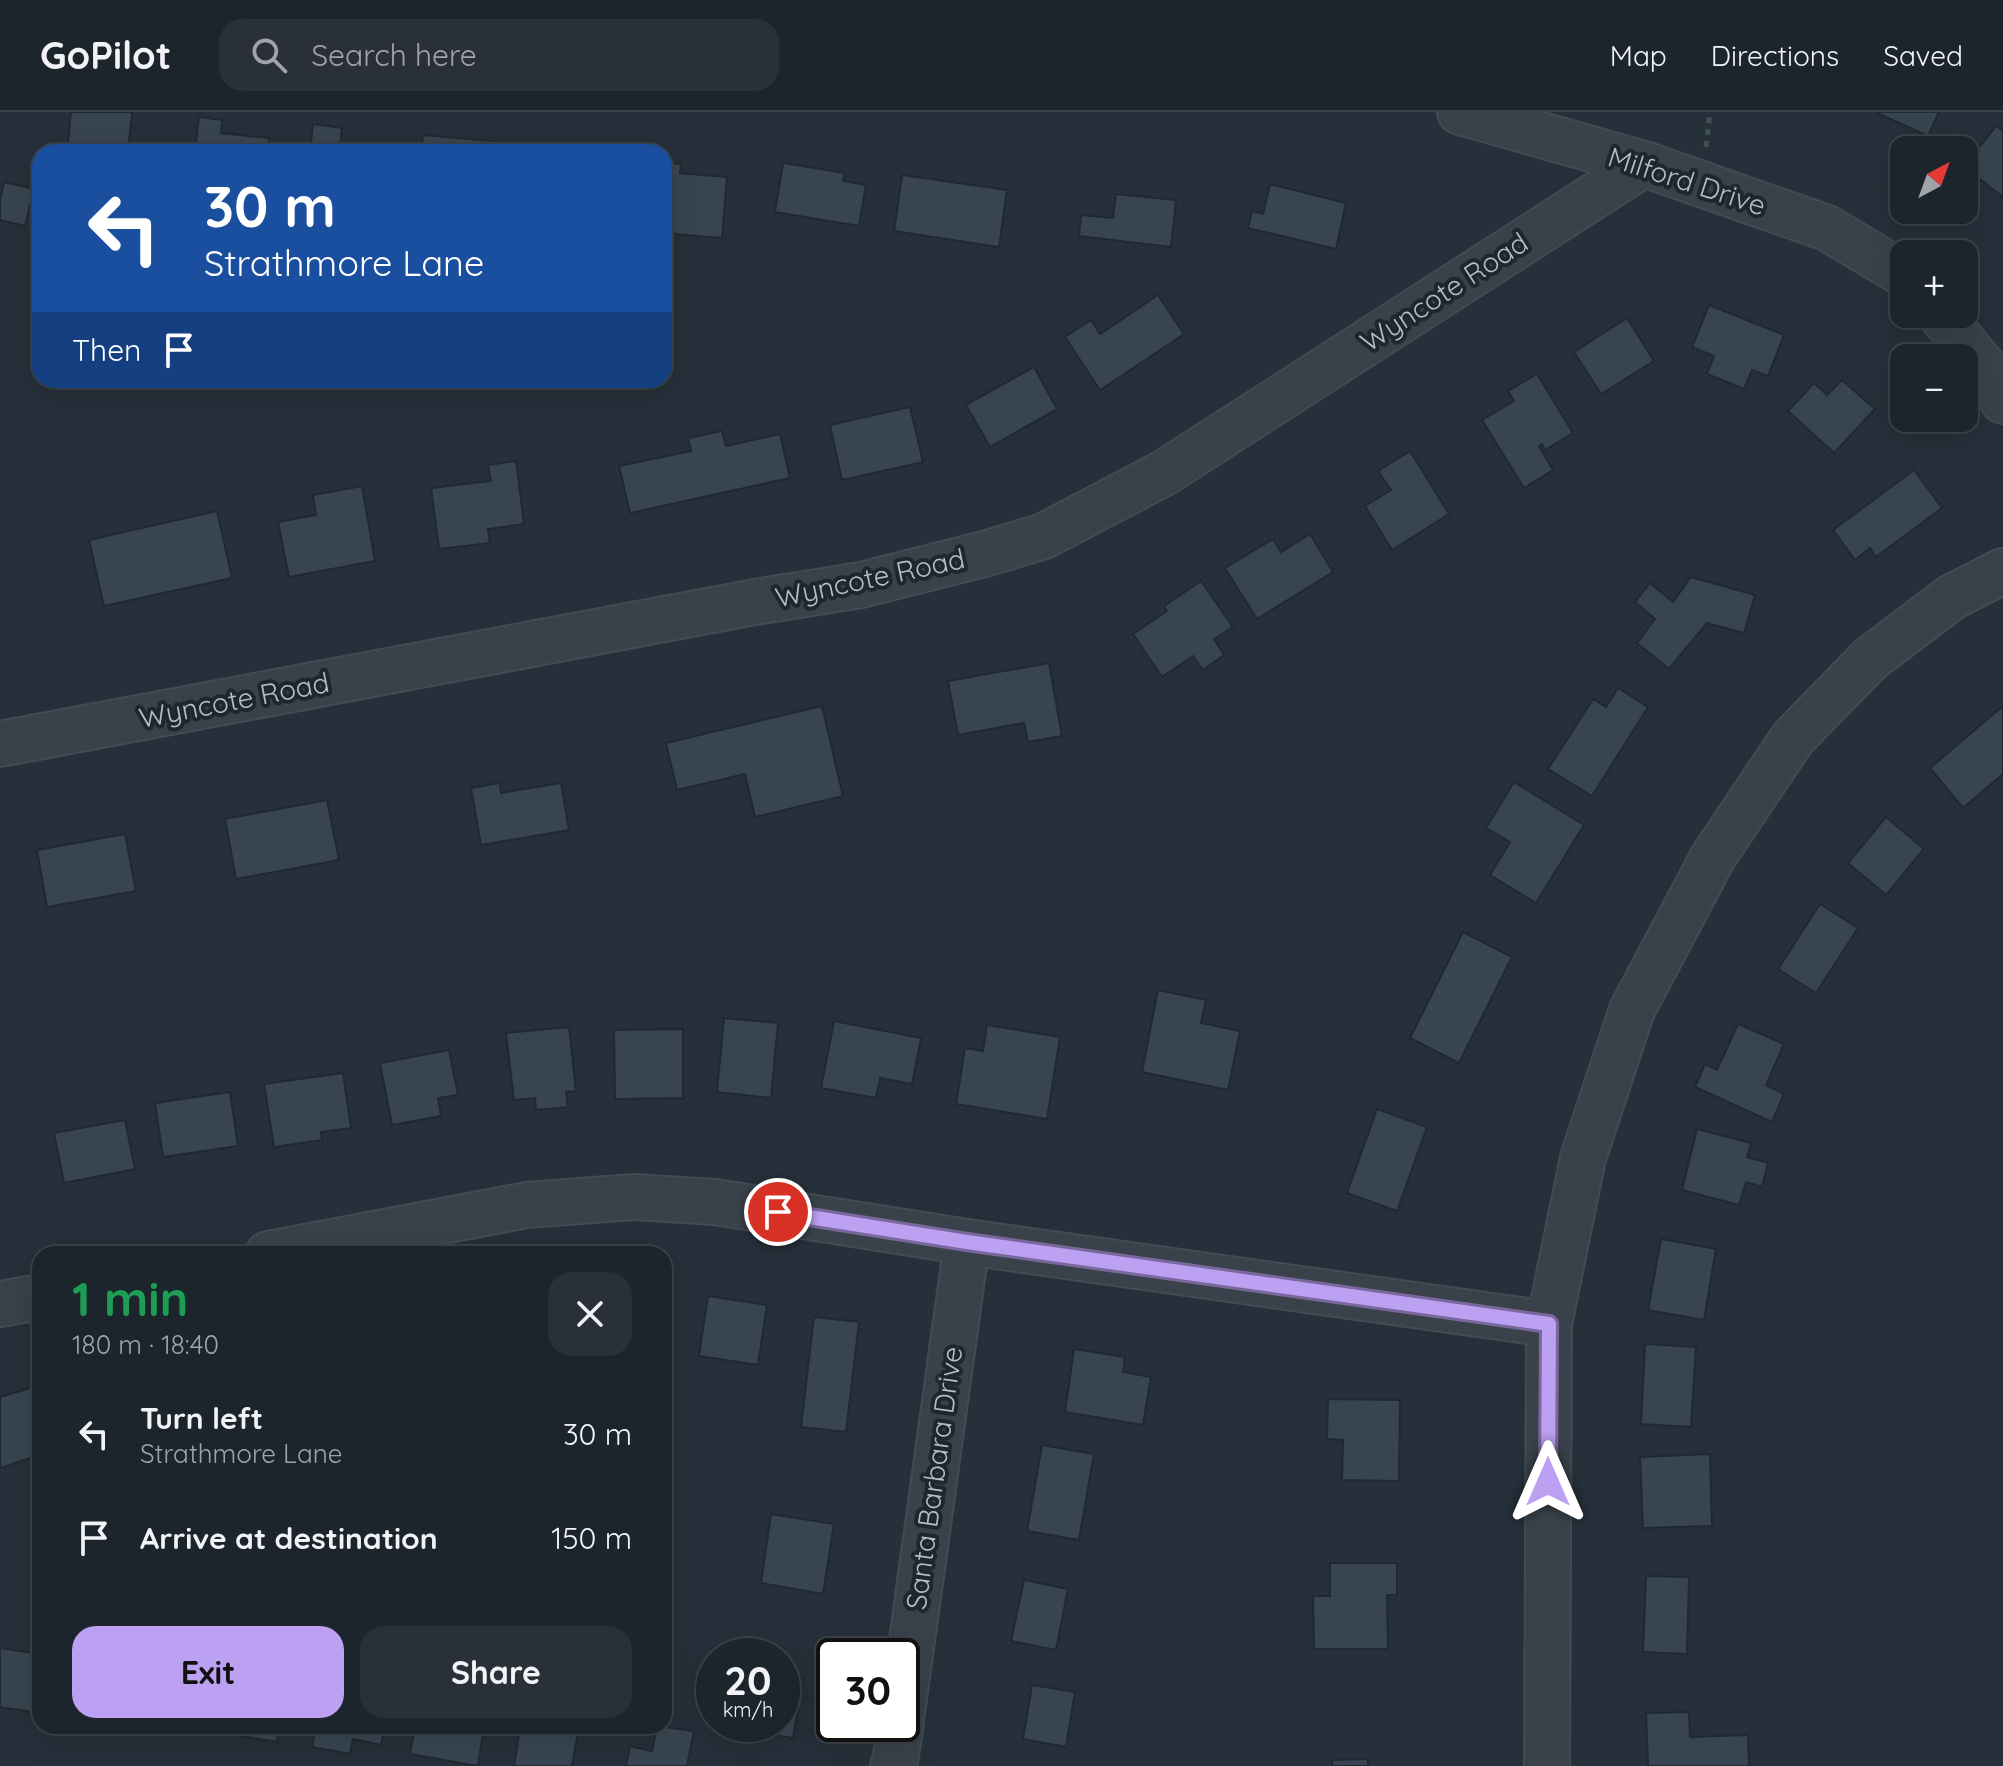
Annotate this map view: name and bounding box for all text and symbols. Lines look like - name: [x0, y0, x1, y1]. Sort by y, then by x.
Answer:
- search box: [219, 19, 779, 91]
- text: GoPilot: [40, 31, 171, 79]
- icon: search: [247, 33, 291, 77]
- text: Search here: [311, 36, 477, 74]
- text: Map: [1610, 38, 1667, 73]
- text: Directions: [1711, 38, 1839, 73]
- text: Saved: [1883, 38, 1963, 73]
- north arrow: [1890, 136, 1978, 224]
- map controls: [1890, 136, 1978, 432]
- street label: Milford Drive: [1604, 139, 1770, 222]
- text: 30 m: [204, 171, 336, 241]
- icon: left: [72, 176, 176, 280]
- street label: Wyncote Road: [1353, 224, 1534, 359]
- text: Strathmore Lane: [204, 240, 484, 285]
- button: +: [1890, 240, 1978, 328]
- icon: arrive: [157, 328, 201, 372]
- text: Then: [72, 331, 141, 369]
- button: −: [1890, 344, 1978, 432]
- street label: Wyncote Road: [772, 540, 968, 615]
- street label: Wyncote Road: [136, 664, 332, 735]
- pin: [744, 1178, 812, 1246]
- icon: arrive: [756, 1190, 800, 1234]
- text: 1 min: [72, 1268, 188, 1328]
- button: close: [548, 1272, 632, 1356]
- text: 180 m · 18:40: [72, 1328, 219, 1361]
- street label: Santa Barbara Drive: [898, 1344, 969, 1612]
- text: Turn left: [140, 1399, 263, 1437]
- icon: left: [72, 1412, 116, 1456]
- text: 30 m: [563, 1415, 632, 1453]
- text: Strathmore Lane: [140, 1437, 342, 1470]
- position arrow: [1506, 1440, 1590, 1524]
- icon: arrive: [72, 1516, 116, 1560]
- text: Arrive at destination: [140, 1519, 438, 1557]
- text: 150 m: [551, 1519, 632, 1557]
- button: Exit: [72, 1626, 344, 1718]
- button: Share: [360, 1626, 632, 1718]
- speed limit sign: 30: [816, 1638, 920, 1742]
- text: 20: [724, 1655, 772, 1705]
- text: km/h: [723, 1697, 773, 1722]

